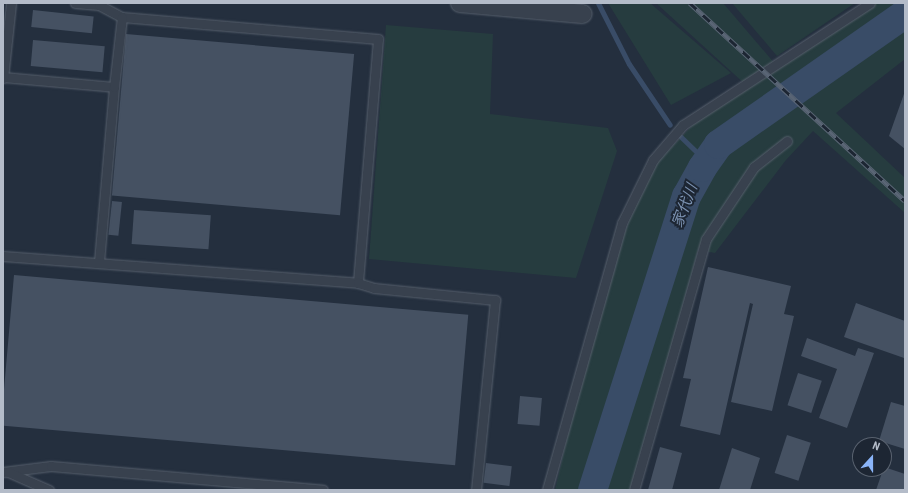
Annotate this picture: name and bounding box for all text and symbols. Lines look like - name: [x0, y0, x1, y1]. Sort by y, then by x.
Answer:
- water label: 家代川: [669, 182, 701, 230]
- north arrow: [852, 437, 892, 477]
- text: N: [871, 439, 882, 454]

